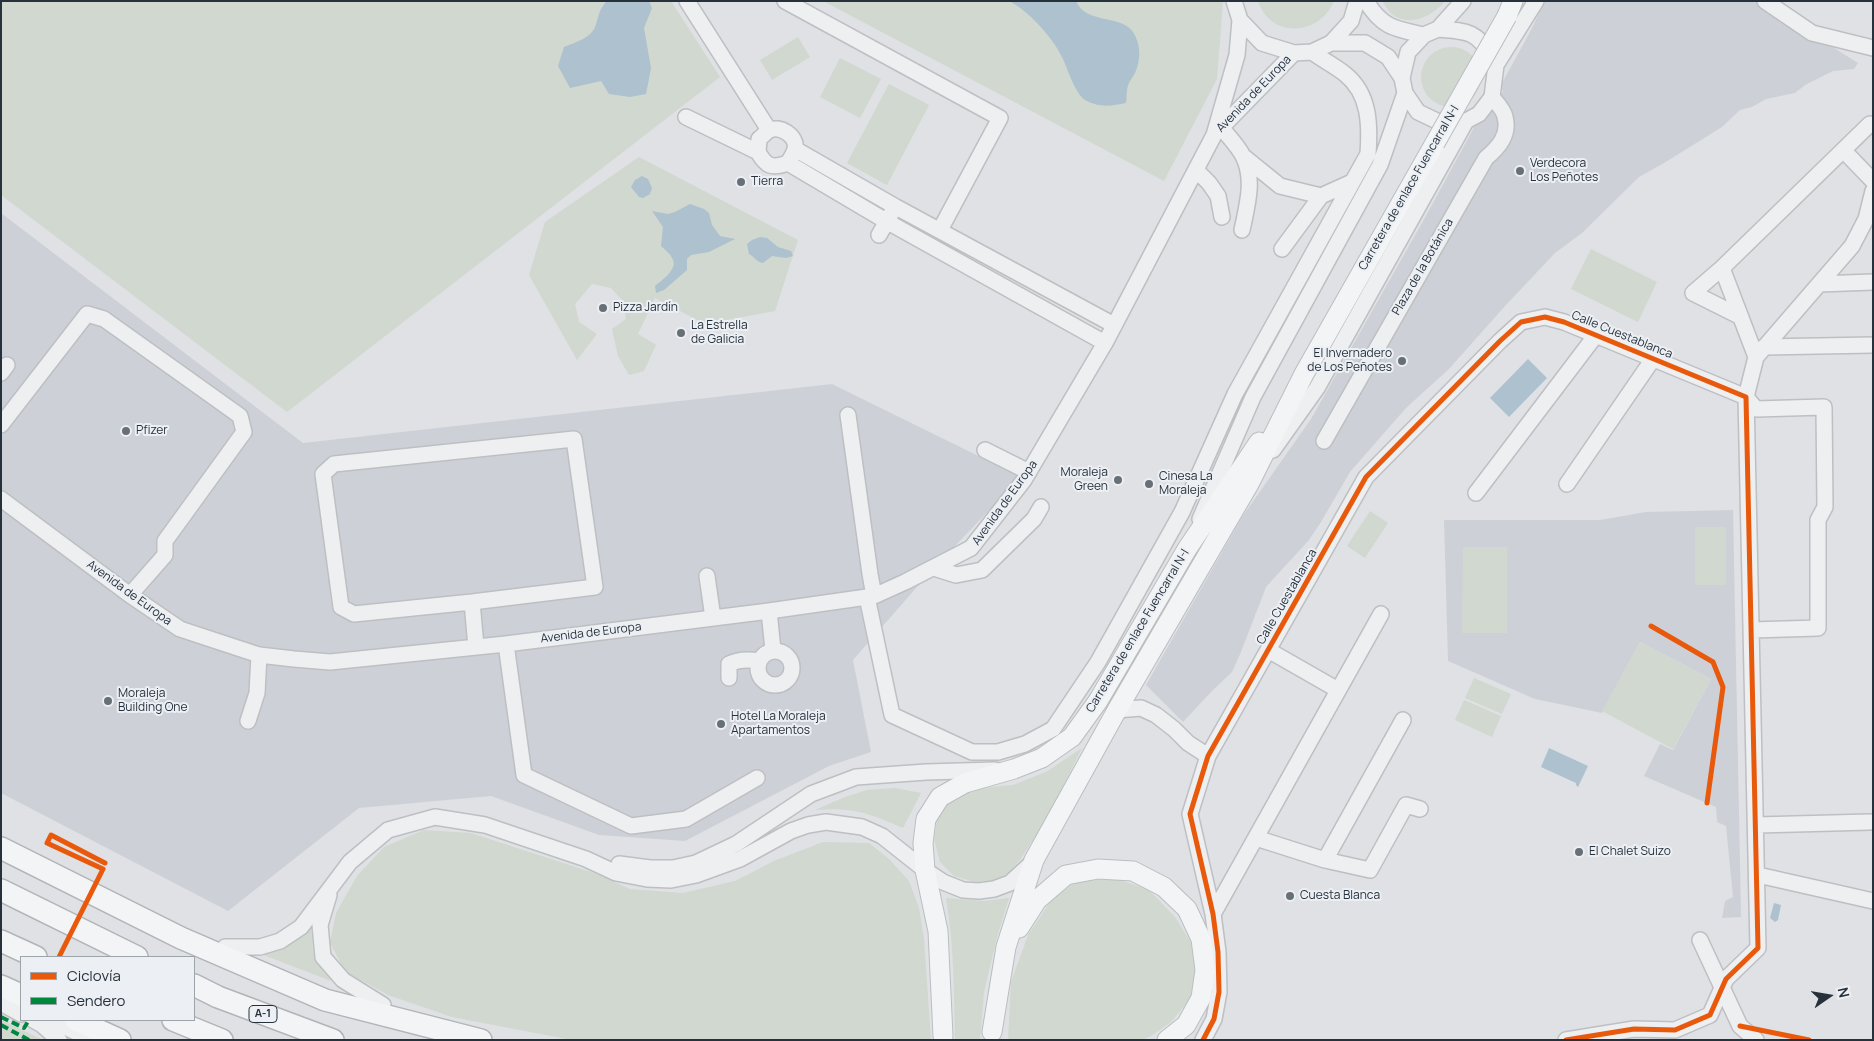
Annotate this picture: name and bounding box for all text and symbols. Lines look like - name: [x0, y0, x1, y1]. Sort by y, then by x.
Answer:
- street label: Avenida de Europa: [1214, 52, 1294, 136]
- street label: Carretera de enlace Fuencarral N-I: [1356, 103, 1462, 273]
- place label: Verdecora Los Peñotes: [1530, 157, 1598, 185]
- marker: Verdecora Los Peñotes: [1514, 165, 1526, 177]
- place label: Tierra: [751, 175, 783, 189]
- marker: Tierra: [735, 176, 747, 188]
- street label: Plaza de la Botánica: [1389, 216, 1457, 318]
- place label: Pizza Jardín: [613, 301, 678, 315]
- marker: Pizza Jardín: [597, 302, 609, 314]
- street label: Calle Cuestablanca: [1569, 308, 1675, 362]
- place label: La Estrella de Galicia: [691, 319, 748, 347]
- marker: La Estrella de Galicia: [675, 327, 687, 339]
- place label: El Invernadero de Los Peñotes: [1307, 347, 1392, 375]
- marker: El Invernadero de Los Peñotes: [1396, 355, 1408, 367]
- place label: Pfizer: [136, 424, 168, 438]
- marker: Pfizer: [120, 425, 132, 437]
- street label: Avenida de Europa: [969, 458, 1041, 548]
- place label: Moraleja Green: [1061, 466, 1108, 494]
- place label: Cinesa La Moraleja: [1159, 470, 1213, 498]
- marker: Moraleja Green: [1112, 474, 1124, 486]
- marker: Cinesa La Moraleja: [1143, 478, 1155, 490]
- street label: Carretera de enlace Fuencarral N-I: [1083, 547, 1193, 715]
- street label: Calle Cuestablanca: [1254, 547, 1320, 647]
- street label: Avenida de Europa: [84, 557, 174, 629]
- street label: Avenida de Europa: [540, 620, 642, 646]
- place label: Moraleja Building One: [118, 687, 187, 715]
- marker: Moraleja Building One: [102, 695, 114, 707]
- place label: Hotel La Moraleja Apartamentos: [731, 710, 826, 738]
- marker: Hotel La Moraleja Apartamentos: [715, 718, 727, 730]
- place label: El Chalet Suizo: [1589, 845, 1671, 859]
- marker: El Chalet Suizo: [1573, 846, 1585, 858]
- place label: Cuesta Blanca: [1300, 889, 1380, 903]
- marker: Cuesta Blanca: [1284, 890, 1296, 902]
- legend: [20, 956, 195, 1021]
- text: Ciclovía: [67, 965, 121, 986]
- north arrow: [1804, 971, 1854, 1021]
- text: N: [1834, 985, 1854, 1000]
- text: Sendero: [67, 990, 125, 1011]
- road number: A-1: [249, 1006, 277, 1022]

